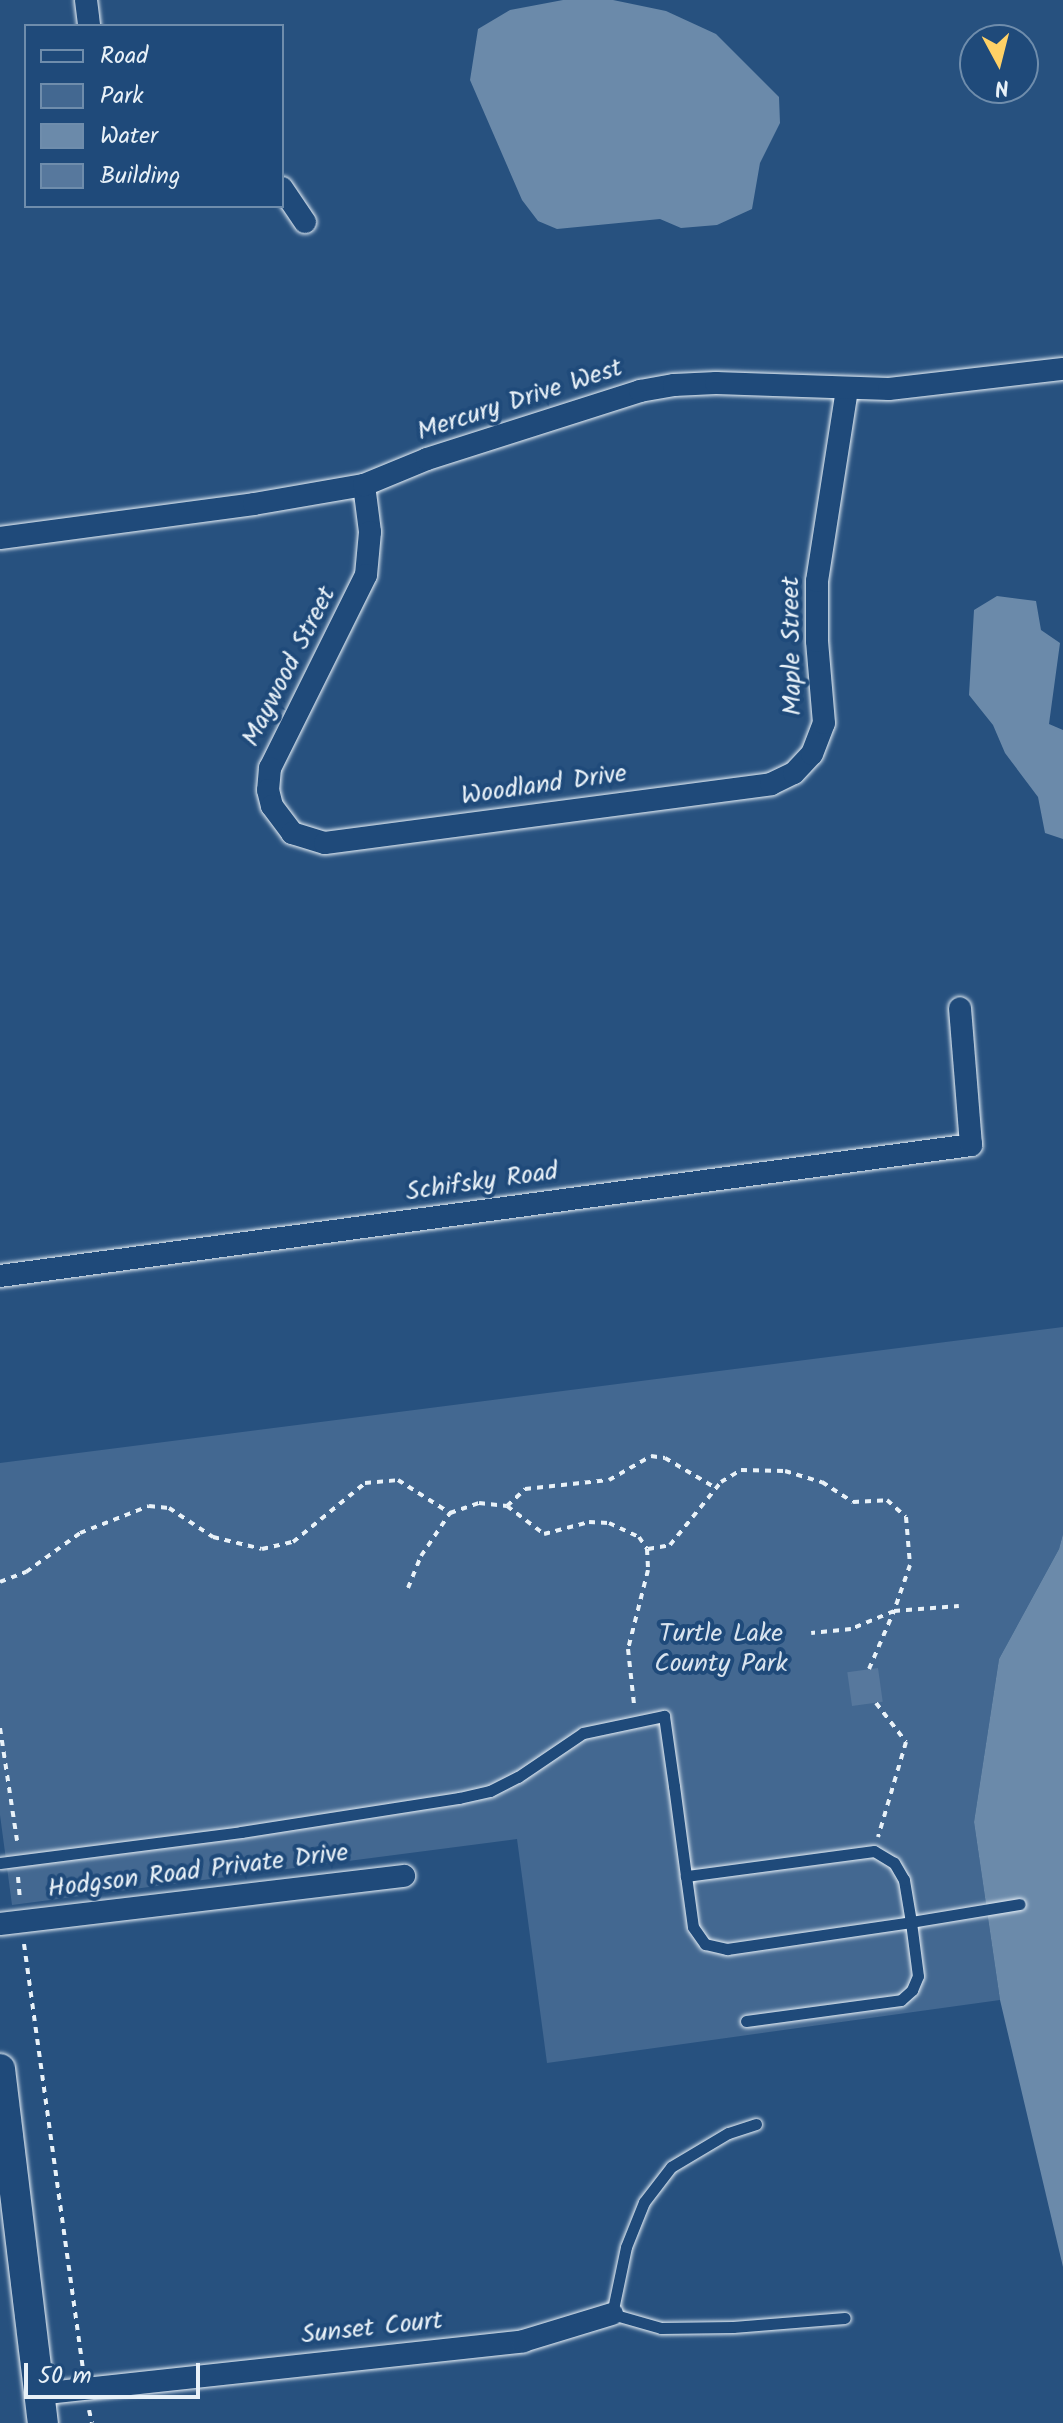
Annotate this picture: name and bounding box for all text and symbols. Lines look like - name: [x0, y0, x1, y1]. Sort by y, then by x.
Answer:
- legend: [24, 24, 284, 208]
- north arrow: [959, 24, 1039, 104]
- text: Road: [100, 37, 148, 76]
- text: N: [993, 68, 1011, 105]
- text: Park: [100, 77, 144, 116]
- text: Water: [100, 117, 158, 156]
- text: Building: [100, 157, 180, 196]
- street label: Mercury Drive West: [413, 353, 627, 449]
- street label: Maple Street: [776, 576, 810, 716]
- street label: Maywood Street: [236, 582, 344, 752]
- street label: Woodland Drive: [459, 759, 629, 813]
- street label: Schifsky Road: [404, 1157, 560, 1209]
- park label: Turtle Lake County Park: [654, 1619, 788, 1680]
- street label: Hodgson Road Private Drive: [46, 1838, 350, 1906]
- street label: Sunset Court: [300, 2306, 444, 2352]
- scale bar: [28, 2347, 204, 2397]
- text: 50 m: [38, 2357, 92, 2396]

